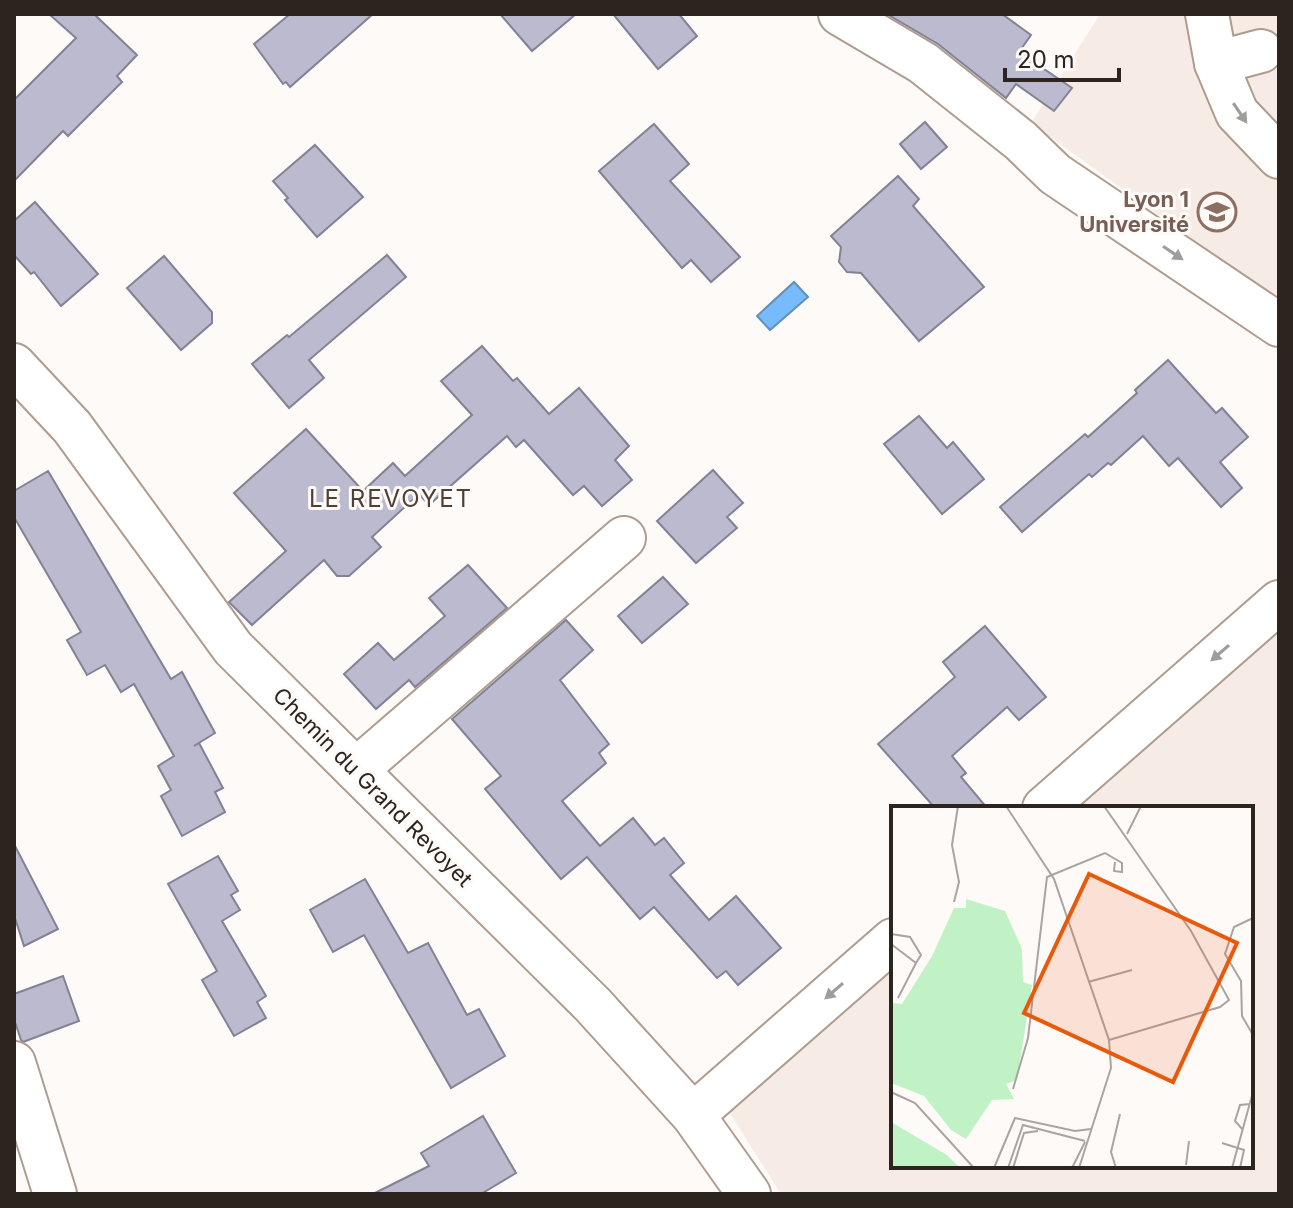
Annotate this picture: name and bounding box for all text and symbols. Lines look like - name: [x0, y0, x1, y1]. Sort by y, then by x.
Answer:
- scale bar: [1005, 32, 1119, 82]
- text: 20 m: [1017, 45, 1075, 74]
- one-way arrow: [1232, 102, 1248, 124]
- place label: Lyon 1 Université: [1079, 186, 1189, 237]
- school or university icon: Lyon 1 Université: [1196, 191, 1238, 233]
- one-way arrow: [1163, 246, 1184, 261]
- district label: LE REVOYET: [309, 484, 473, 513]
- one-way arrow: [1211, 644, 1230, 662]
- street label: Chemin du Grand Revoyet: [268, 682, 478, 892]
- inset map: [891, 806, 1253, 1168]
- one-way arrow: [825, 982, 845, 999]

